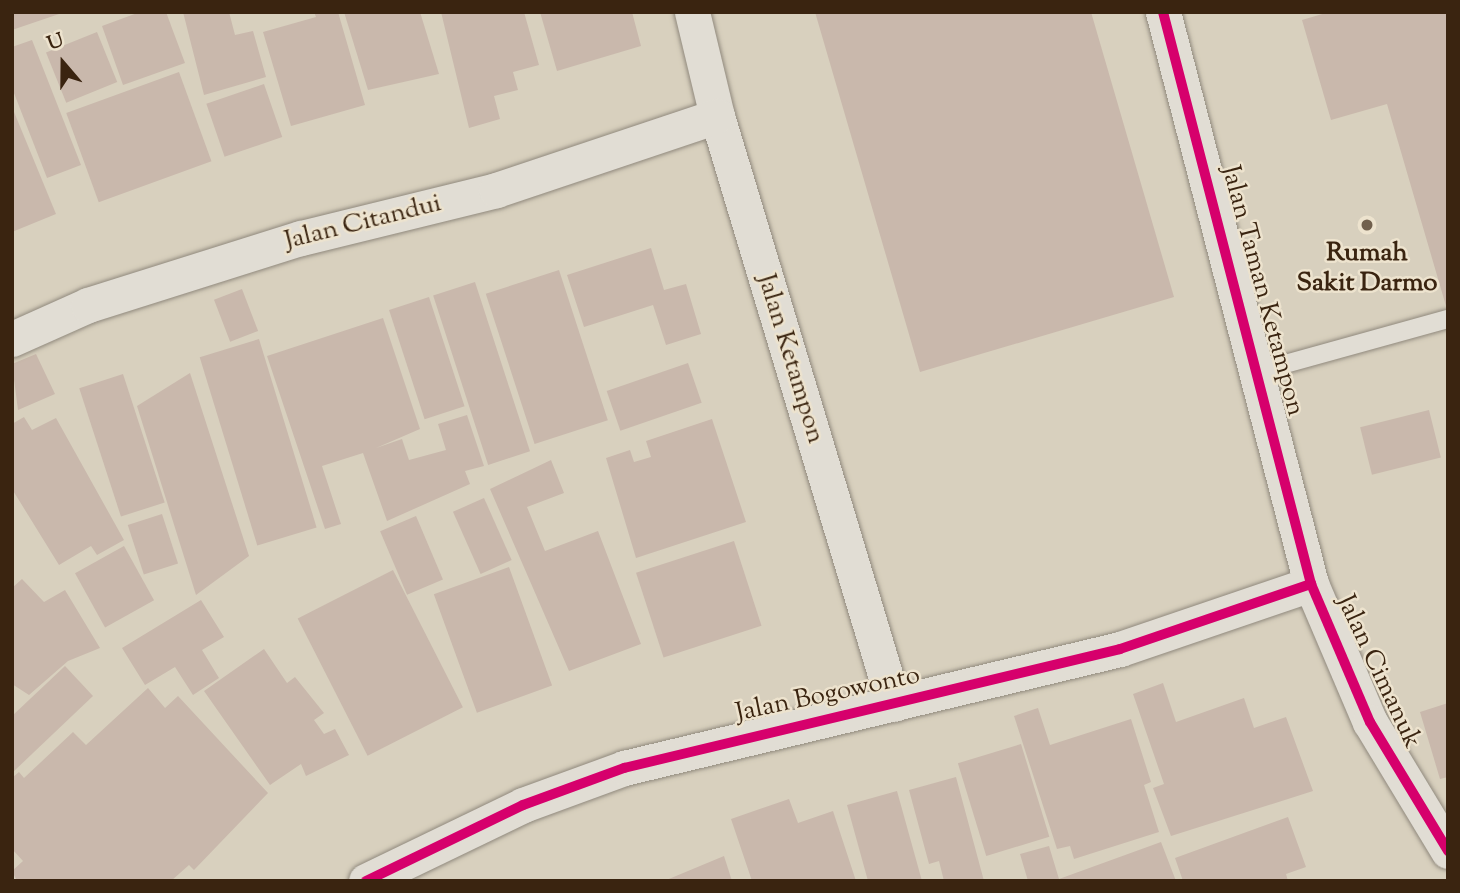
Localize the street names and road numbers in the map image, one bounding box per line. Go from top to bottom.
street label: Jalan Taman Ketampon [1214,162,1310,420]
street label: Jalan Citandui [281,188,445,258]
street label: Jalan Ketampon [749,271,831,447]
street label: Jalan Cimanuk [1329,590,1427,754]
street label: Jalan Bogowonto [733,660,923,730]

